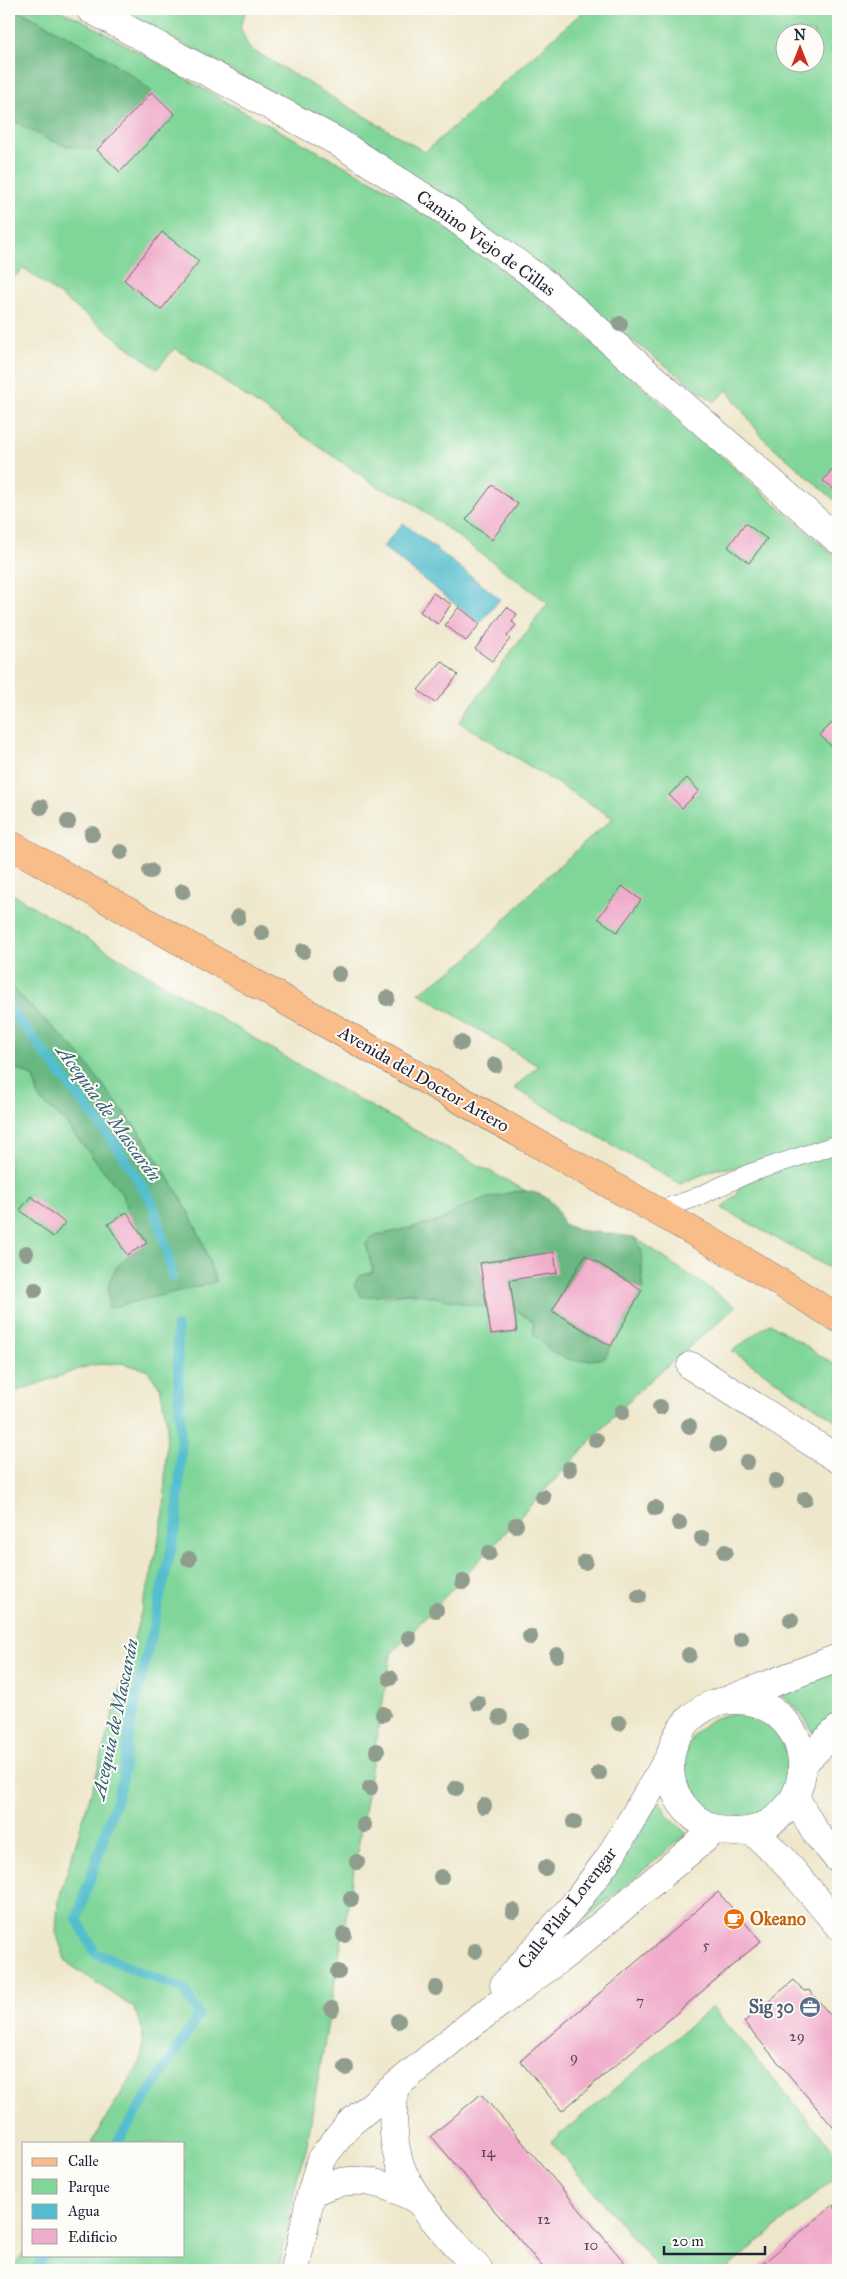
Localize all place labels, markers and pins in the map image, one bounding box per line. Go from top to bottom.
cafe icon: Okeano [722,1907,746,1931]
place label: Okeano [750,1908,806,1930]
office icon: Sig 30 [798,1995,822,2019]
place label: Sig 30 [749,1996,794,2019]

